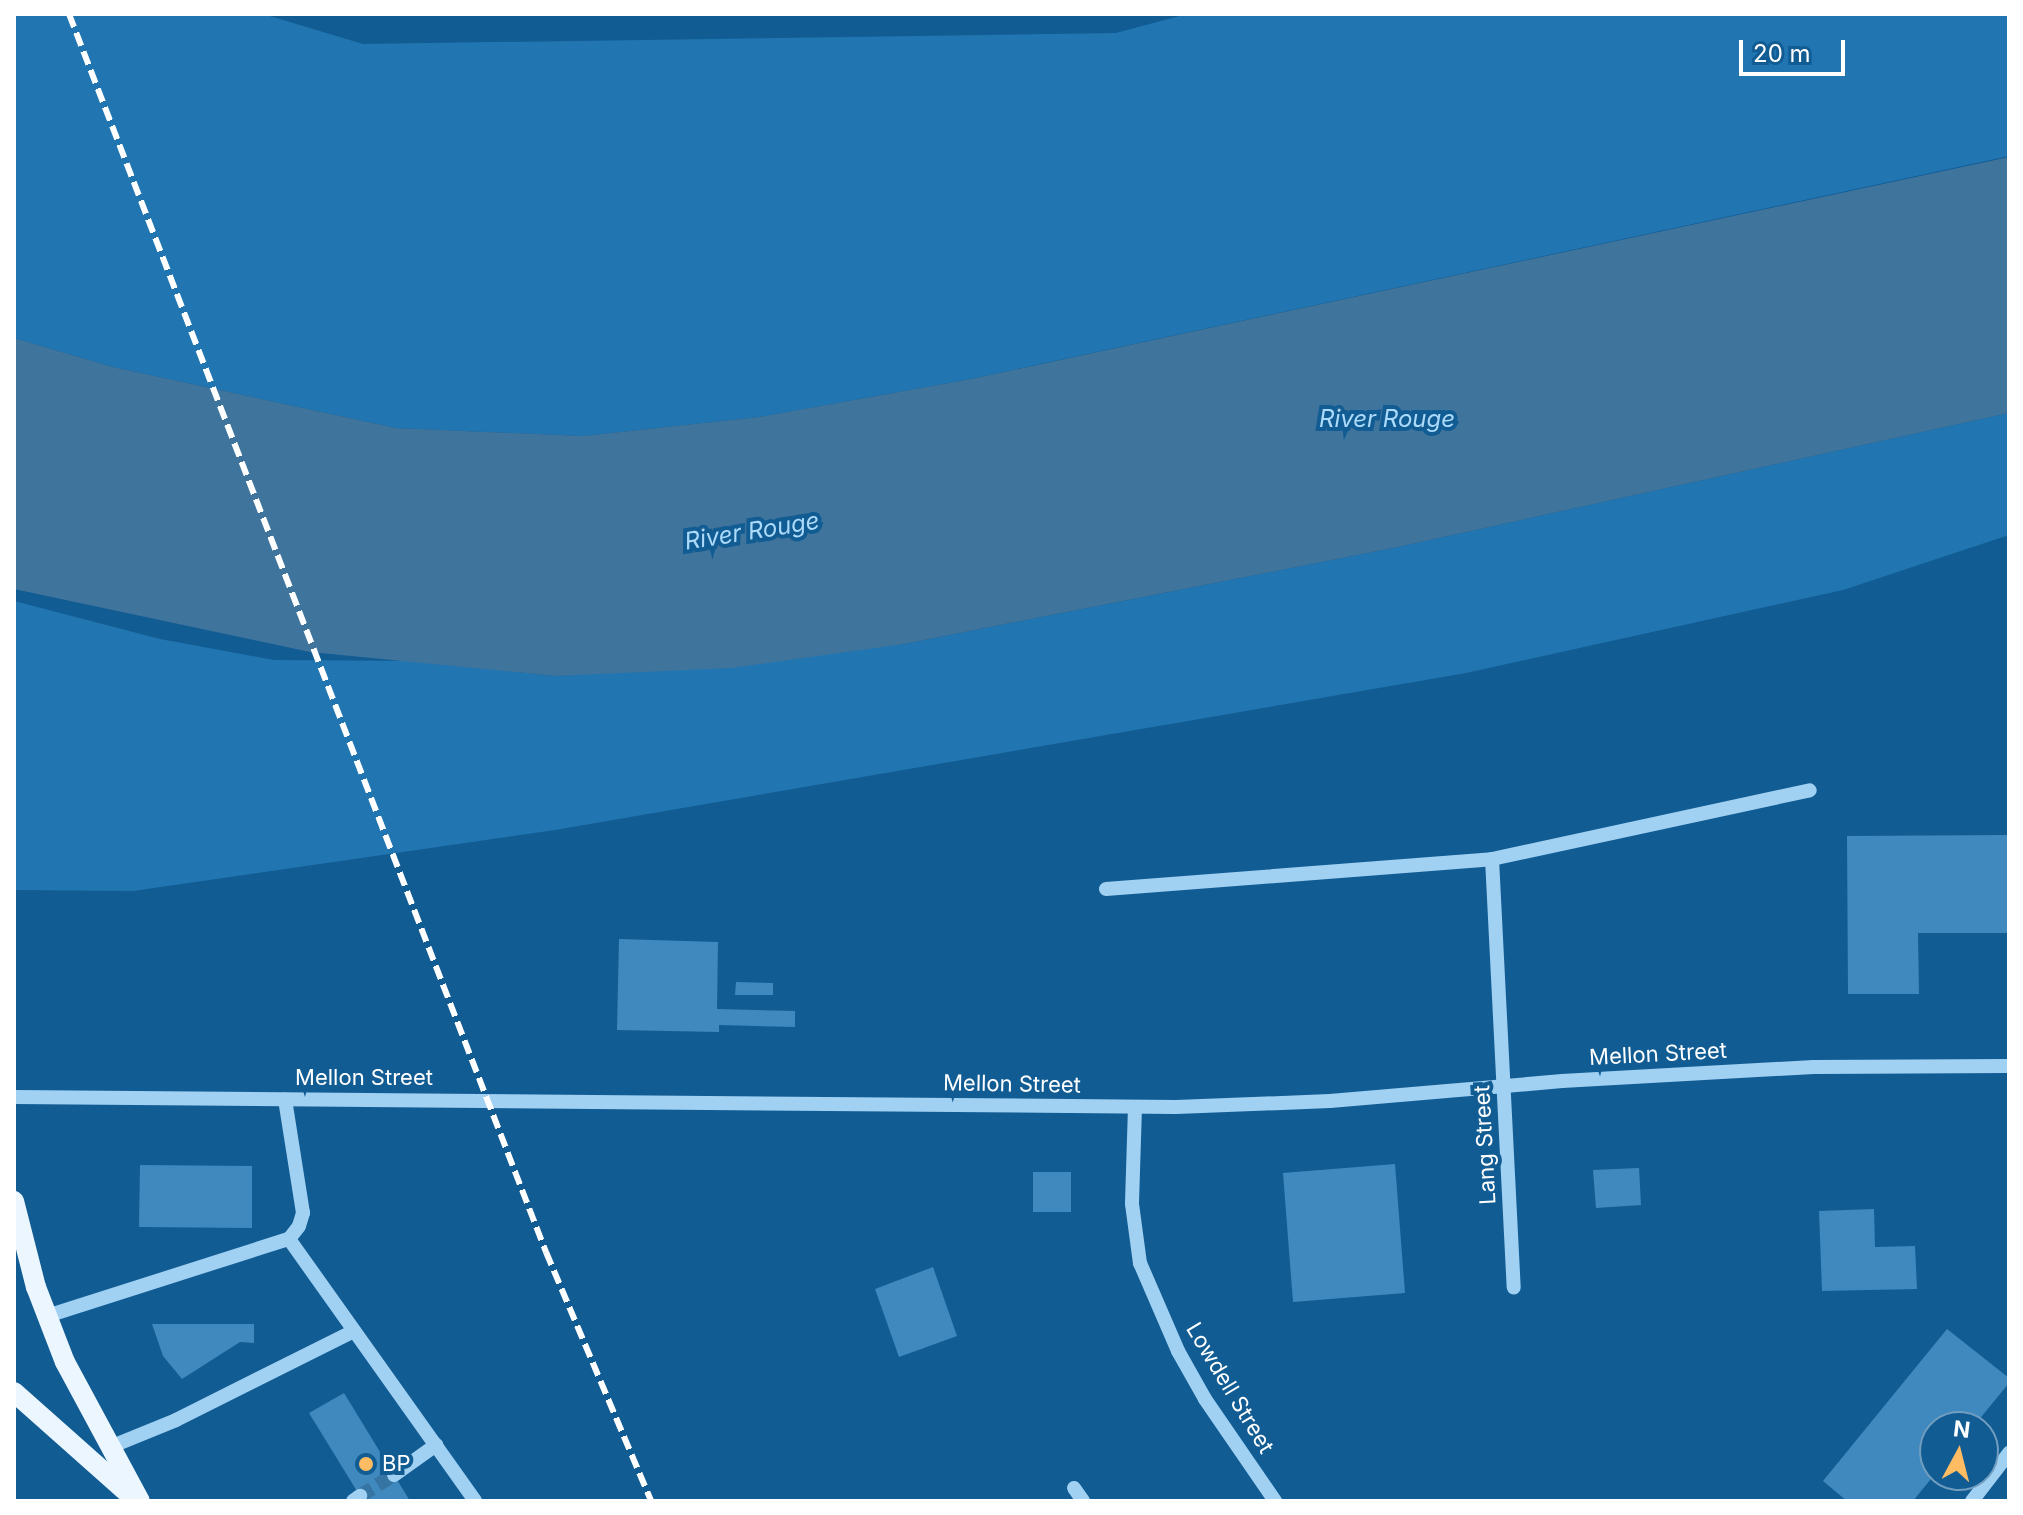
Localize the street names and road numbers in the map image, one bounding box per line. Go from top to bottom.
street label: Mellon Street [1588,1037,1728,1071]
street label: Mellon Street [295,1065,433,1091]
street label: Mellon Street [943,1070,1081,1098]
street label: Lang Street [1469,1085,1501,1205]
street label: Lowdell Street [1181,1318,1279,1458]

